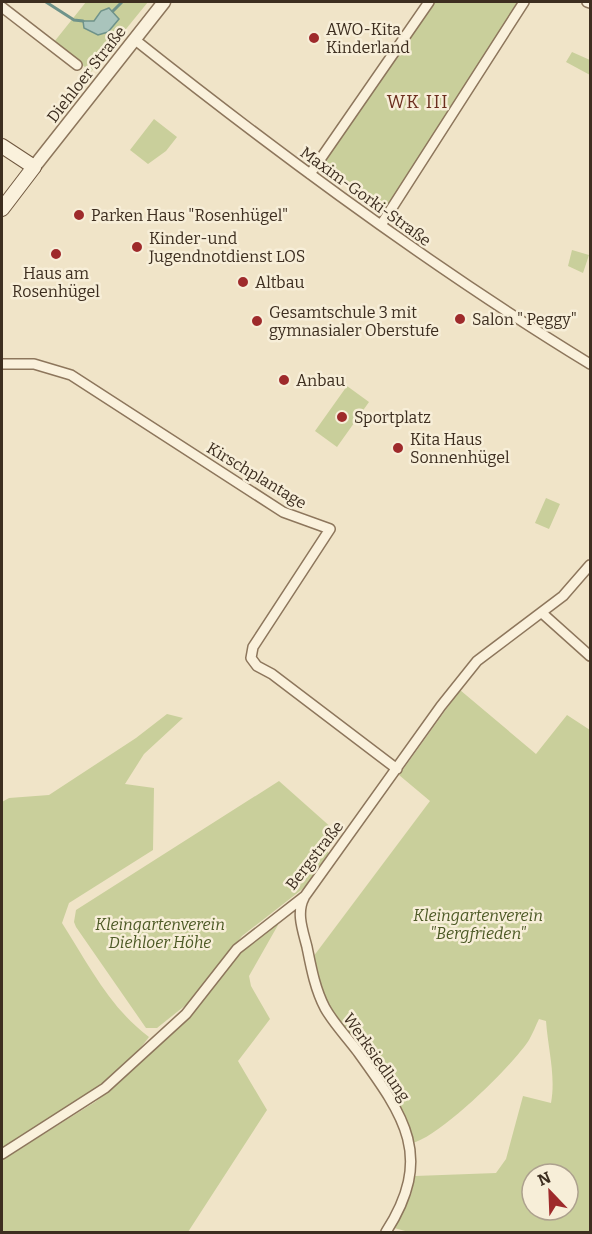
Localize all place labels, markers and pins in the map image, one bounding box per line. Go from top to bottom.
place label: AWO-Kita Kinderland [326,20,410,57]
marker: AWO-Kita Kinderland [307,31,321,45]
place label: Parken Haus "Rosenhügel" [91,206,288,225]
marker: Parken Haus "Rosenhügel" [72,208,86,222]
place label: Kinder-und Jugendnotdienst LOS [148,229,305,266]
marker: Kinder-und Jugendnotdienst LOS [130,240,144,254]
marker: Haus am Rosenhügel [49,247,63,261]
place label: Haus am Rosenhügel [12,264,100,301]
place label: Altbau [255,273,304,292]
marker: Altbau [236,275,250,289]
place label: Gesamtschule 3 mit gymnasialer Oberstufe [269,303,439,340]
place label: Salon " Peggy" [472,310,577,329]
marker: Salon " Peggy" [453,312,467,326]
marker: Gesamtschule 3 mit gymnasialer Oberstufe [250,314,264,328]
place label: Anbau [296,371,345,390]
marker: Anbau [277,373,291,387]
place label: Sportplatz [354,408,431,427]
marker: Sportplatz [335,410,349,424]
place label: Kita Haus Sonnenhügel [410,430,510,467]
marker: Kita Haus Sonnenhügel [391,441,405,455]

